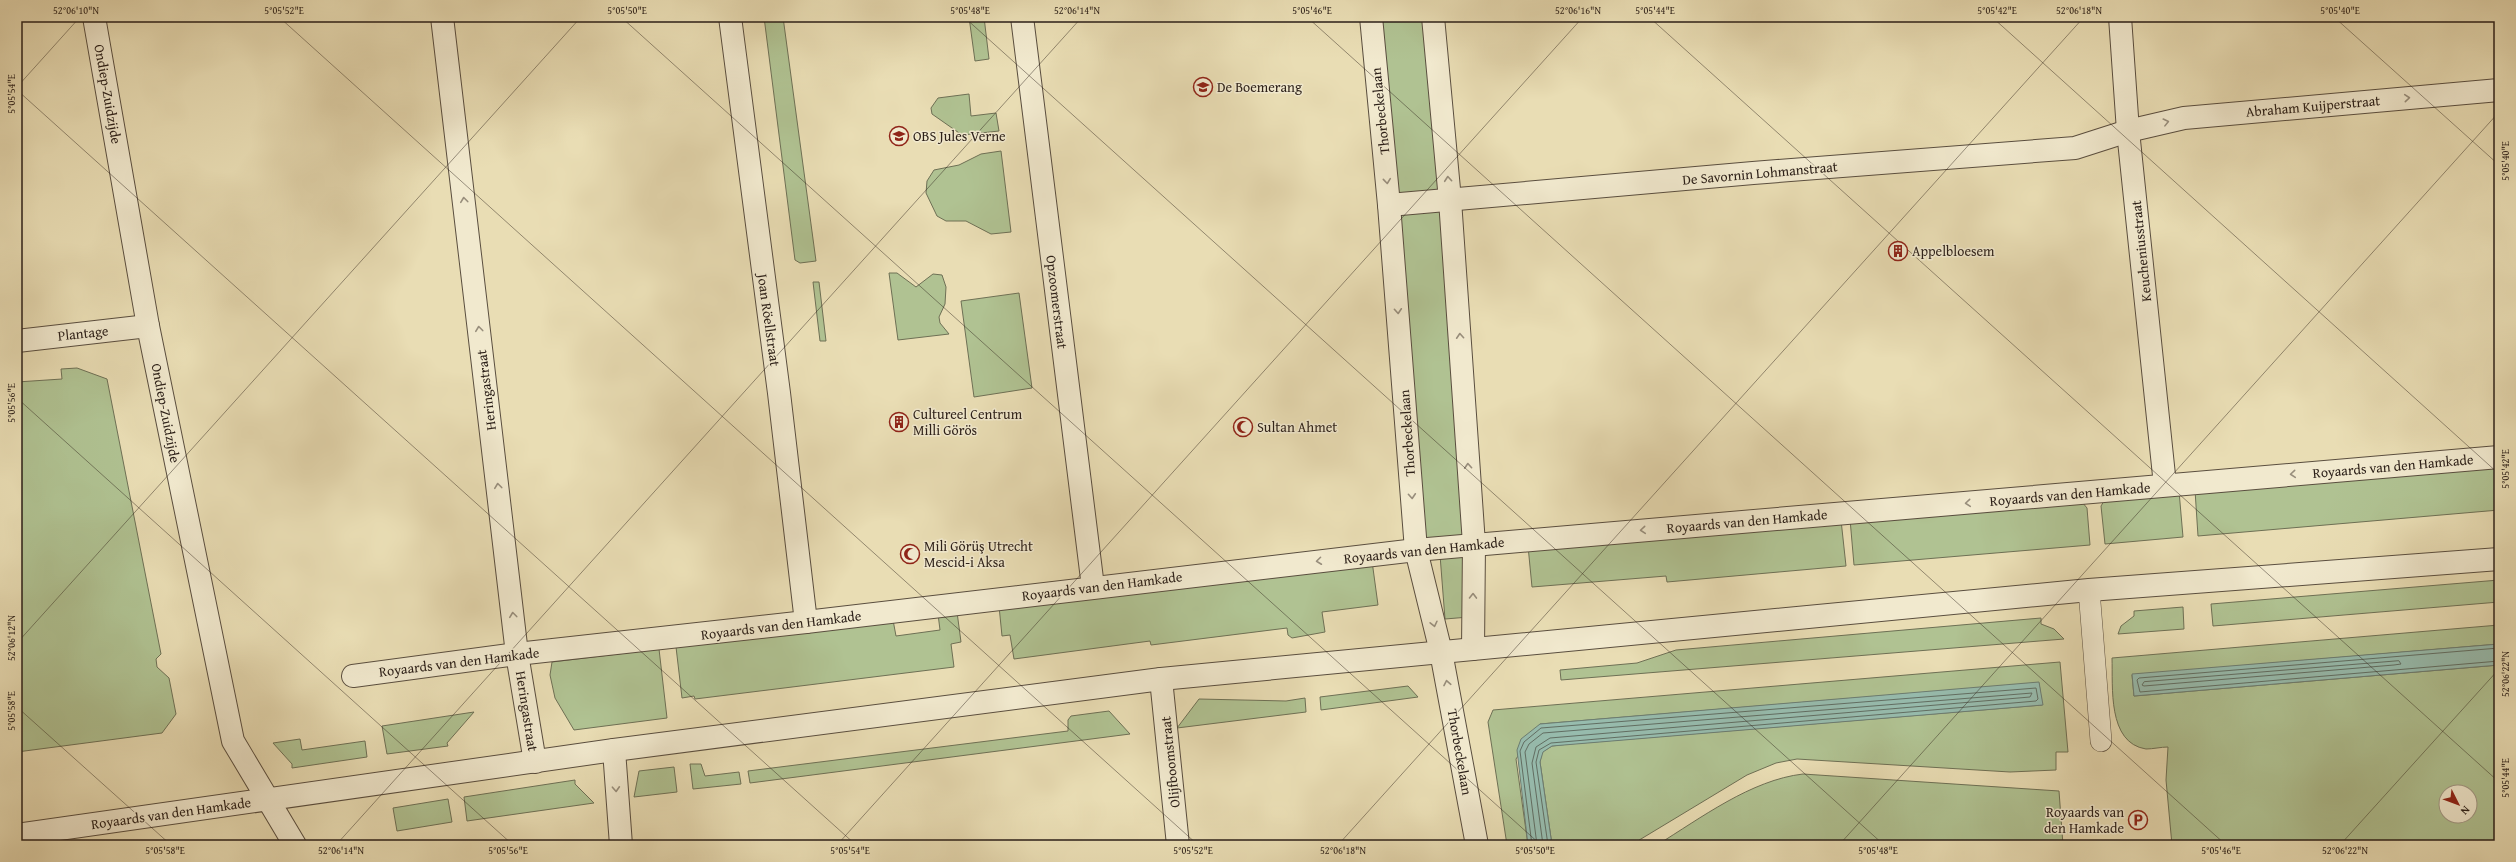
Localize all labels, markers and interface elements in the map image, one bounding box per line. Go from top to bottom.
text: 52°06'10"N [53,3,99,18]
text: 5°05'52"E [264,3,304,18]
text: 5°05'50"E [607,3,647,18]
text: 5°05'48"E [950,3,990,18]
text: 52°06'14"N [1054,3,1100,18]
text: 5°05'46"E [1292,3,1332,18]
text: 52°06'16"N [1555,3,1601,18]
text: 5°05'44"E [1635,3,1675,18]
text: 5°05'42"E [1977,3,2017,18]
text: 52°06'18"N [2056,3,2102,18]
text: 5°05'40"E [2320,3,2360,18]
street label: Ondiep-Zuidzijde [89,43,127,146]
street label: Thorbeckelaan [1366,67,1394,155]
text: 5°05'54"E [4,74,19,114]
school or university icon: De Boemerang [1192,76,1214,98]
place label: De Boemerang [1217,77,1302,97]
street label: Abraham Kuijperstraat [2245,90,2381,122]
one-way arrow [2404,94,2410,103]
one-way arrow [2163,118,2169,126]
school or university icon: OBS Jules Verne [888,125,910,147]
place label: OBS Jules Verne [913,126,1006,146]
text: 5°05'40"E [2498,141,2513,181]
street label: De Savornin Lohmanstraat [1682,156,1839,190]
one-way arrow [1444,176,1453,182]
one-way arrow [1382,178,1391,184]
one-way arrow [460,197,469,203]
street label: Keucheniusstraat [2126,199,2156,303]
building icon: Appelbloesem [1887,240,1909,262]
place label: Appelbloesem [1912,241,1995,261]
street label: Opzoomerstraat [1041,254,1073,350]
street label: Joan Röellstraat [752,271,785,368]
one-way arrow [1393,308,1402,314]
street label: Plantage [57,320,110,346]
one-way arrow [475,326,484,332]
one-way arrow [1455,333,1464,339]
street label: Heringastraat [471,348,501,432]
street label: Ondiep-Zuidzijde [147,362,186,465]
text: 5°05'56"E [4,383,19,423]
street label: Thorbeckelaan [1394,389,1420,477]
place label: Cultureel Centrum Milli Görös [913,404,1023,440]
building icon: Cultureel Centrum Milli Görös [888,411,910,433]
mosque icon: Sultan Ahmet [1232,416,1254,438]
place label: Sultan Ahmet [1257,417,1337,437]
street label: Royaards van den Hamkade [2312,449,2475,483]
text: 5°05'42"E [2498,449,2513,489]
one-way arrow [1464,463,1473,469]
one-way arrow [2290,470,2296,479]
street label: Royaards van den Hamkade [1989,477,2152,511]
one-way arrow [493,483,502,489]
one-way arrow [1408,493,1417,499]
one-way arrow [1965,498,1971,507]
street label: Royaards van den Hamkade [1666,504,1829,538]
one-way arrow [1640,526,1646,535]
street label: Royaards van den Hamkade [1343,532,1506,568]
place label: Mili Görüş Utrecht Mescid-i Aksa [924,536,1033,572]
mosque icon: Mili Görüş Utrecht Mescid-i Aksa [899,543,921,565]
one-way arrow [1316,556,1322,565]
street label: Royaards van den Hamkade [1021,566,1184,606]
one-way arrow [1469,593,1477,599]
street label: Royaards van den Hamkade [700,605,863,645]
one-way arrow [509,612,518,618]
text: 52°06'12"N [4,615,19,661]
one-way arrow [1429,620,1438,627]
street label: Royaards van den Hamkade [378,642,541,682]
text: 52°06'22"N [2498,651,2513,697]
street label: Heringastraat [511,669,543,753]
one-way arrow [1443,680,1451,686]
text: 5°05'58"E [4,691,19,731]
street label: Thorbeckelaan [1443,707,1477,797]
street label: Olijfboomstraat [1155,715,1185,809]
text: 5°05'44"E [2498,758,2513,798]
north arrow [2438,784,2478,824]
one-way arrow [612,786,620,792]
street label: Royaards van den Hamkade [90,792,253,834]
place label: Royaards van den Hamkade [2044,802,2124,838]
text: N [2457,803,2474,819]
parking icon: Royaards van den Hamkade [2127,809,2149,831]
text: 5°05'58"E [145,843,185,858]
text: 52°06'14"N [318,843,364,858]
text: 5°05'56"E [488,843,528,858]
text: 5°05'54"E [830,843,870,858]
text: 5°05'52"E [1173,843,1213,858]
text: 52°06'18"N [1320,843,1366,858]
text: 5°05'50"E [1515,843,1555,858]
text: 5°05'48"E [1858,843,1898,858]
text: 5°05'46"E [2201,843,2241,858]
text: 52°06'22"N [2322,843,2368,858]

